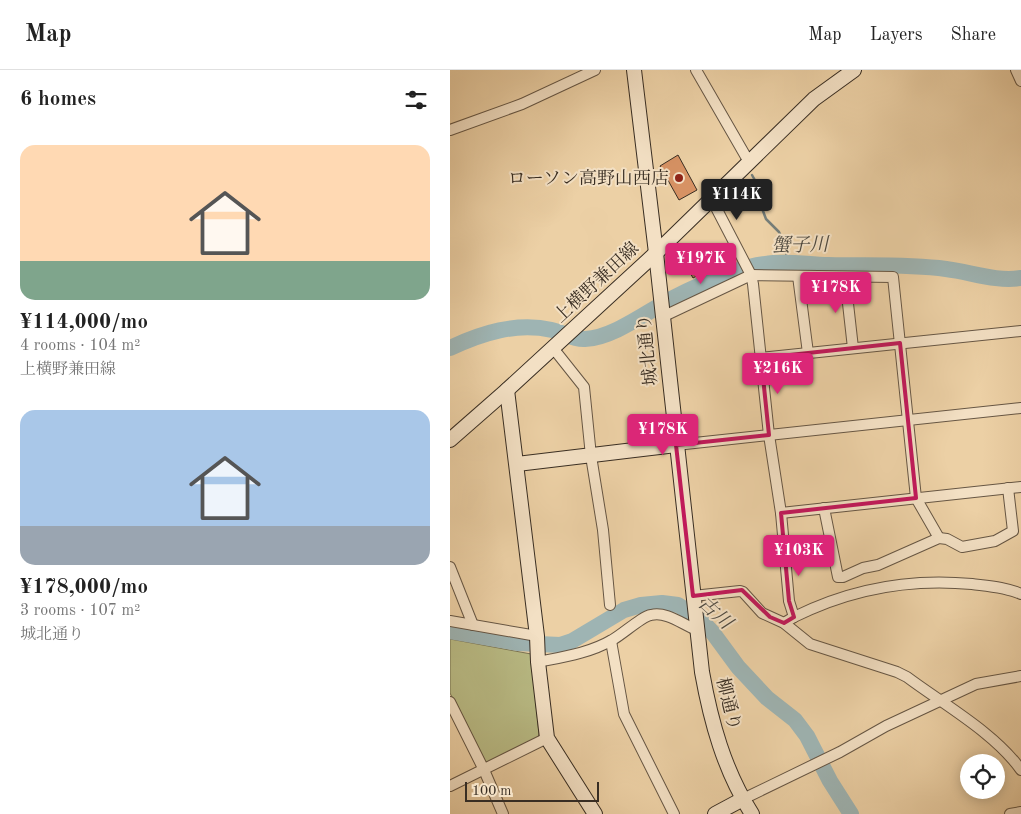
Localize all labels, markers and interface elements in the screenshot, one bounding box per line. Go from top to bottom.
text: Map [25,23,72,47]
text: Map [808,26,842,44]
text: Layers [870,26,922,44]
text: Share [950,26,996,44]
icon: filters [402,86,430,114]
text: 6 homes [20,89,96,110]
place label: ローソン高野山西店 [508,168,669,188]
marker: ローソン高野山西店 [673,172,685,184]
icon: home [180,178,270,268]
pin: ¥114K [702,178,772,221]
text: ¥114K [712,187,762,203]
water label: 蟹子川 [771,234,831,256]
street label: 上横野兼田線 [550,238,642,326]
pin: ¥197K [666,242,736,285]
text: ¥197K [676,251,726,267]
pin: ¥178K [801,272,871,314]
text: ¥178K [811,280,861,296]
text: ¥114,000/mo [20,312,148,333]
street label: 城北通り [634,313,661,387]
text: 4 rooms · 104 m² [20,338,140,354]
pin: ¥216K [743,352,813,395]
text: ¥216K [753,361,803,377]
text: 上横野兼田線 [20,362,116,378]
pin: ¥178K [628,414,698,456]
text: ¥178K [638,422,688,438]
icon: home [180,443,270,533]
pin: ¥103K [764,534,834,577]
text: ¥103K [774,543,824,559]
text: ¥178,000/mo [20,577,148,598]
water label: 古川 [694,592,737,635]
text: 3 rooms · 107 m² [20,603,140,619]
text: 城北通り [20,627,84,643]
street label: 柳通り [713,675,745,733]
map controls [960,754,1005,799]
button: locate [960,754,1005,799]
scale bar [465,779,599,802]
text: 100 m [472,784,511,798]

